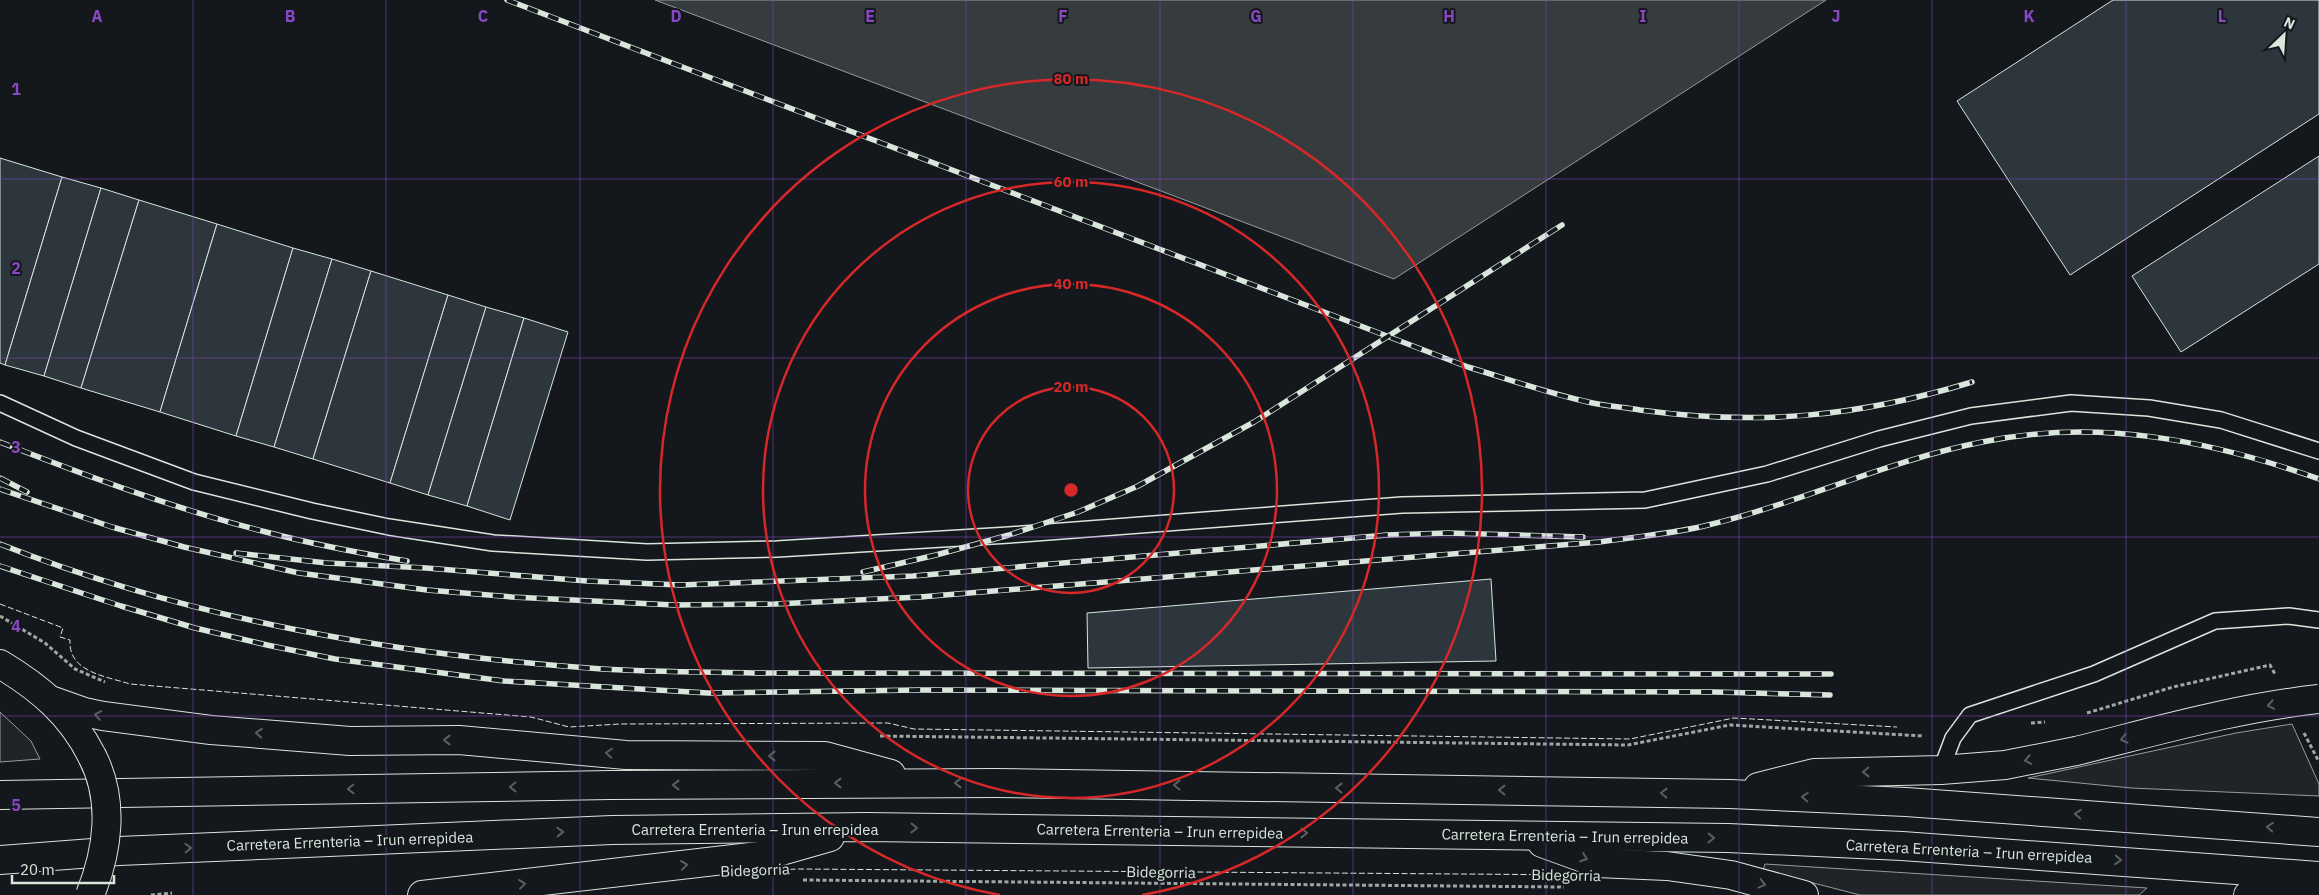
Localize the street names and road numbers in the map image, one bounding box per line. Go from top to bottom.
street label: Carretera Errenteria – Irun errepidea [1036,819,1284,843]
street label: Carretera Errenteria – Irun errepidea [632,820,878,839]
street label: Carretera Errenteria – Irun errepidea [1441,824,1689,848]
street label: Carretera Errenteria – Irun errepidea [226,827,474,855]
street label: Carretera Errenteria – Irun errepidea [1845,835,2093,867]
street label: Bidegorria [720,859,790,881]
street label: Bidegorria [1126,862,1196,882]
street label: Bidegorria [1531,865,1601,885]

